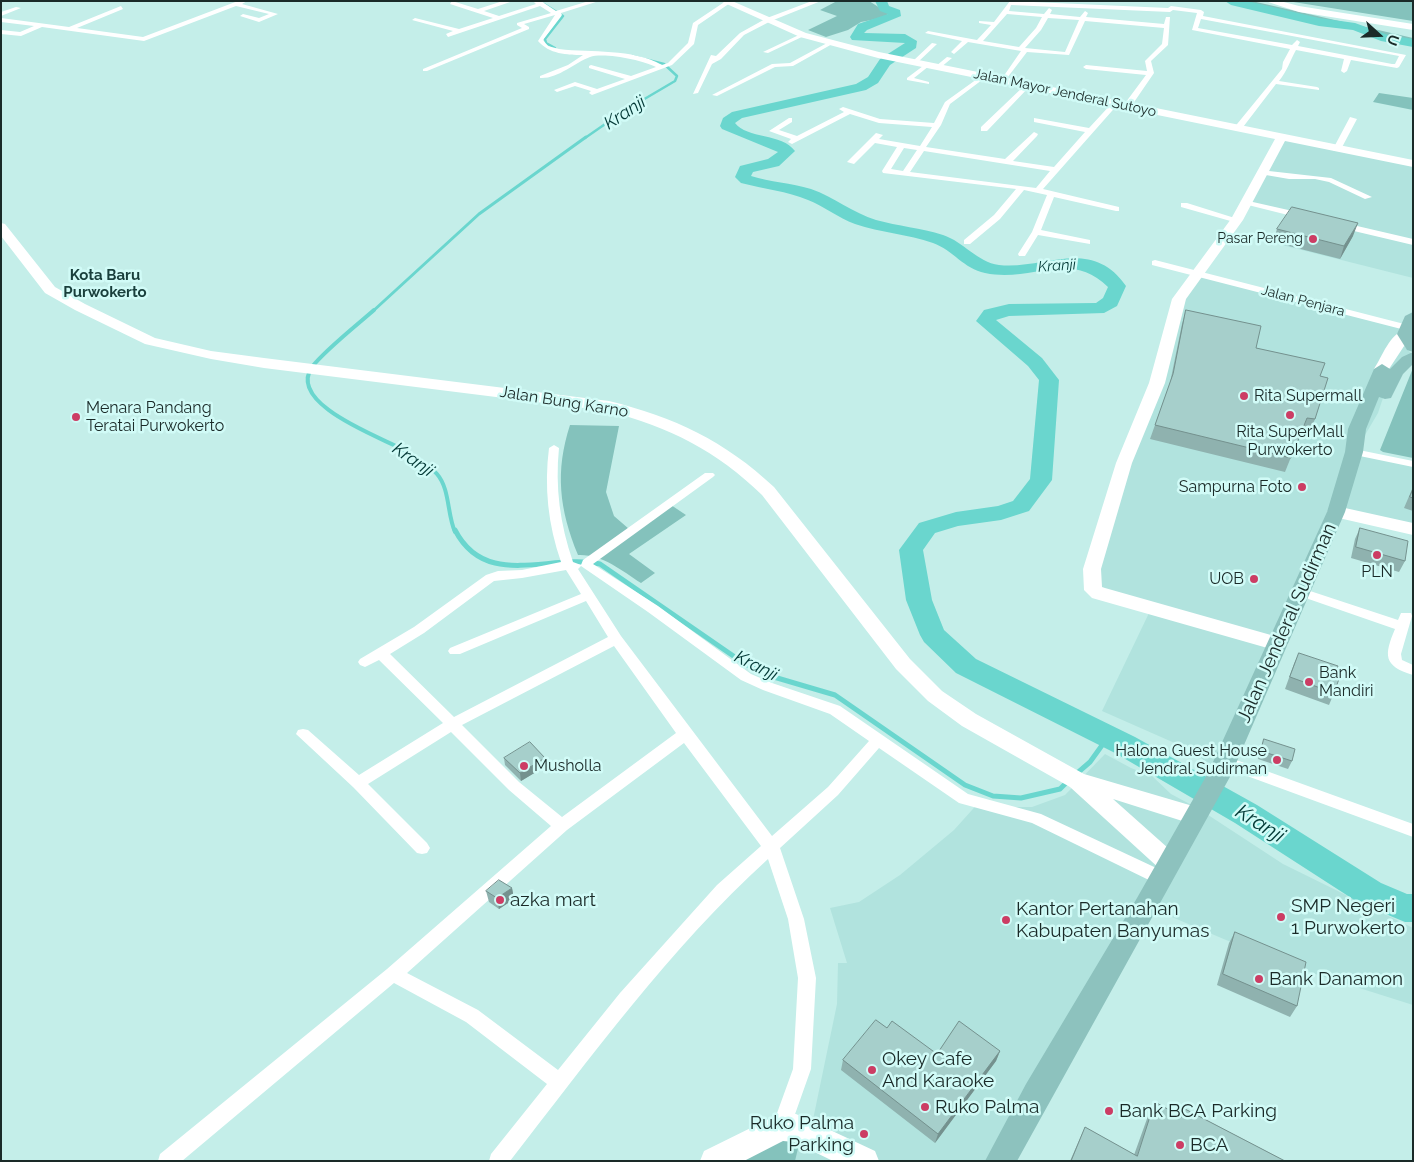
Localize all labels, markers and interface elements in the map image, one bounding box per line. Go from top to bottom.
north arrow [1354,10,1404,60]
text: U [1384,32,1402,48]
street label: Jalan Mayor Jenderal Sutoyo [972,65,1158,121]
water label: Kranji [600,92,650,134]
place label: Pasar Pereng [1217,231,1303,247]
marker: Pasar Pereng [1307,233,1319,245]
water label: Kranji [1037,256,1077,276]
district label: Kota Baru Purwokerto [63,266,147,301]
street label: Jalan Penjara [1259,282,1347,320]
street label: Jalan Bung Karno [498,382,630,422]
place label: Rita Supermall [1254,386,1362,406]
marker: Rita Supermall [1238,390,1250,402]
place label: Menara Pandang Teratai Purwokerto [86,398,224,436]
marker: Rita SuperMall Purwokerto [1284,409,1296,421]
marker: Menara Pandang Teratai Purwokerto [70,411,82,423]
place label: Rita SuperMall Purwokerto [1236,422,1344,460]
water label: Kranji [388,438,438,482]
place label: Sampurna Foto [1179,477,1292,497]
marker: Sampurna Foto [1296,481,1308,493]
street label: Jalan Jenderal Sudirman [1233,520,1341,726]
marker: PLN [1371,549,1383,561]
place label: PLN [1361,562,1393,582]
place label: UOB [1209,569,1244,589]
marker: UOB [1248,573,1260,585]
water label: Kranji [731,646,781,686]
place label: Bank Mandiri [1319,663,1374,701]
marker: Bank Mandiri [1303,676,1315,688]
place label: Halona Guest House Jendral Sudirman [1115,741,1267,779]
marker: Halona Guest House Jendral Sudirman [1271,754,1283,766]
place label: Musholla [534,756,602,776]
marker: Musholla [518,760,530,772]
water label: Kranji [1231,799,1289,849]
place label: azka mart [510,889,596,911]
marker: azka mart [494,894,506,906]
place label: SMP Negeri 1 Purwokerto [1291,895,1405,939]
place label: Kantor Pertanahan Kabupaten Banyumas [1016,898,1209,942]
marker: SMP Negeri 1 Purwokerto [1275,911,1287,923]
marker: Kantor Pertanahan Kabupaten Banyumas [1000,914,1012,926]
place label: Bank Danamon [1269,968,1403,990]
marker: Bank Danamon [1253,973,1265,985]
place label: Okey Cafe And Karaoke [882,1048,994,1092]
marker: Okey Cafe And Karaoke [866,1064,878,1076]
place label: Ruko Palma [935,1096,1039,1118]
place label: Bank BCA Parking [1119,1100,1277,1122]
marker: Ruko Palma [919,1101,931,1113]
marker: Bank BCA Parking [1103,1105,1115,1117]
place label: Ruko Palma Parking [750,1112,854,1156]
marker: Ruko Palma Parking [858,1128,870,1140]
place label: BCA [1190,1134,1228,1156]
marker: BCA [1174,1139,1186,1151]

